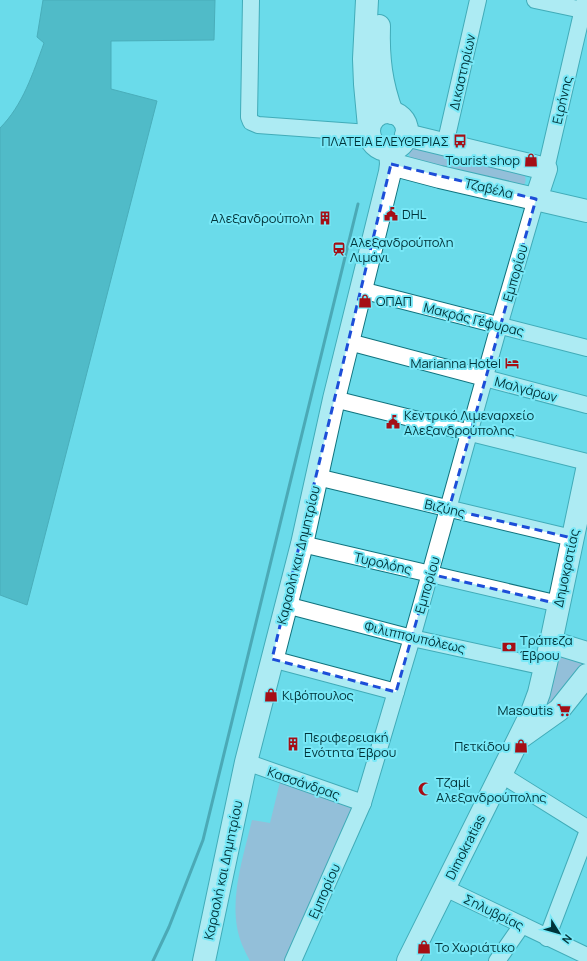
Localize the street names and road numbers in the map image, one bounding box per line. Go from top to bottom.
street label: Δικαστηρίων [445,32,480,112]
street label: Ειρήνης [548,74,576,126]
street label: Τζαβέλα [463,174,515,202]
street label: Εμπορίου [498,242,532,304]
street label: Μακράς Γέφυρας [422,298,526,340]
street label: Μαλγάρων [493,372,560,406]
street label: Καραολή και Δημητρίου [272,484,324,626]
street label: Βιζύης [423,495,467,521]
street label: Δημοκρατίας [549,527,583,609]
street label: Τυρολόης [352,548,414,578]
street label: Εμπορίου [410,554,444,616]
street label: Φιλιππουπόλεως [363,617,467,657]
street label: Κασσάνδρας [265,762,343,804]
street label: Καραολή και Δημητρίου [199,799,247,941]
street label: Dimokratias [441,811,489,883]
street label: Εμπορίου [304,861,344,921]
street label: Σηλυβρίας [461,890,527,934]

